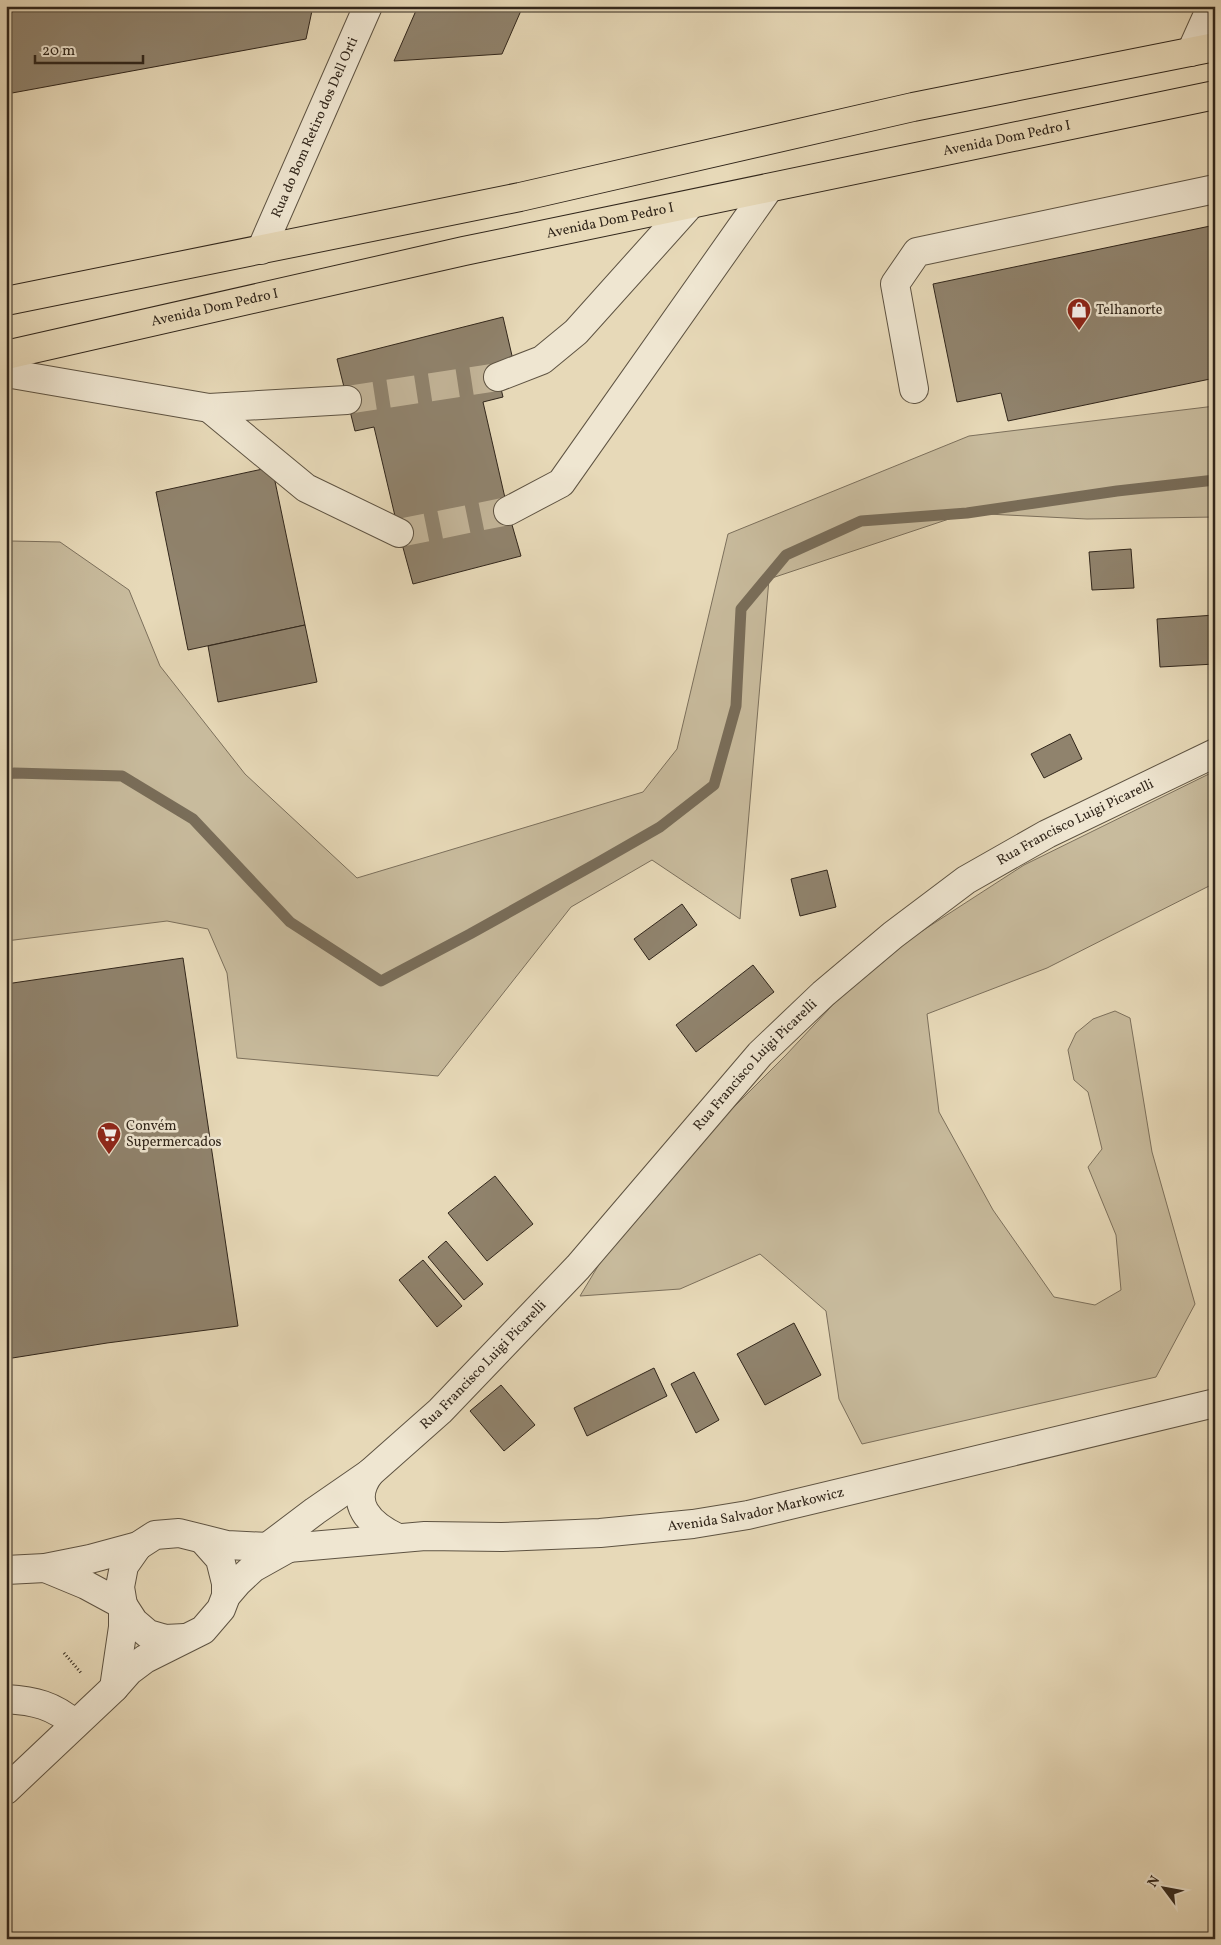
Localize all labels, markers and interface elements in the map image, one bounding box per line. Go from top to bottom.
scale bar [35,32,142,64]
street label: Rua do Bom Retiro dos Dell Orti [267,34,363,221]
text: 20 m [42,41,75,62]
street label: Avenida Dom Pedro I [941,116,1072,161]
street label: Avenida Dom Pedro I [545,198,676,243]
street label: Avenida Dom Pedro I [149,284,280,331]
shop icon: Telhanorte [1066,297,1092,331]
place label: Telhanorte [1096,301,1163,320]
street label: Rua Francisco Luigi Picarelli [993,774,1157,870]
street label: Rua Francisco Luigi Picarelli [689,995,821,1135]
place label: Convém Supermercados [126,1117,222,1152]
supermarket icon: Convém Supermercados [96,1121,122,1155]
street label: Rua Francisco Luigi Picarelli [416,1296,551,1434]
street label: Avenida Salvador Markowicz [667,1483,846,1536]
north arrow [1138,1862,1188,1912]
text: N [1143,1873,1165,1891]

